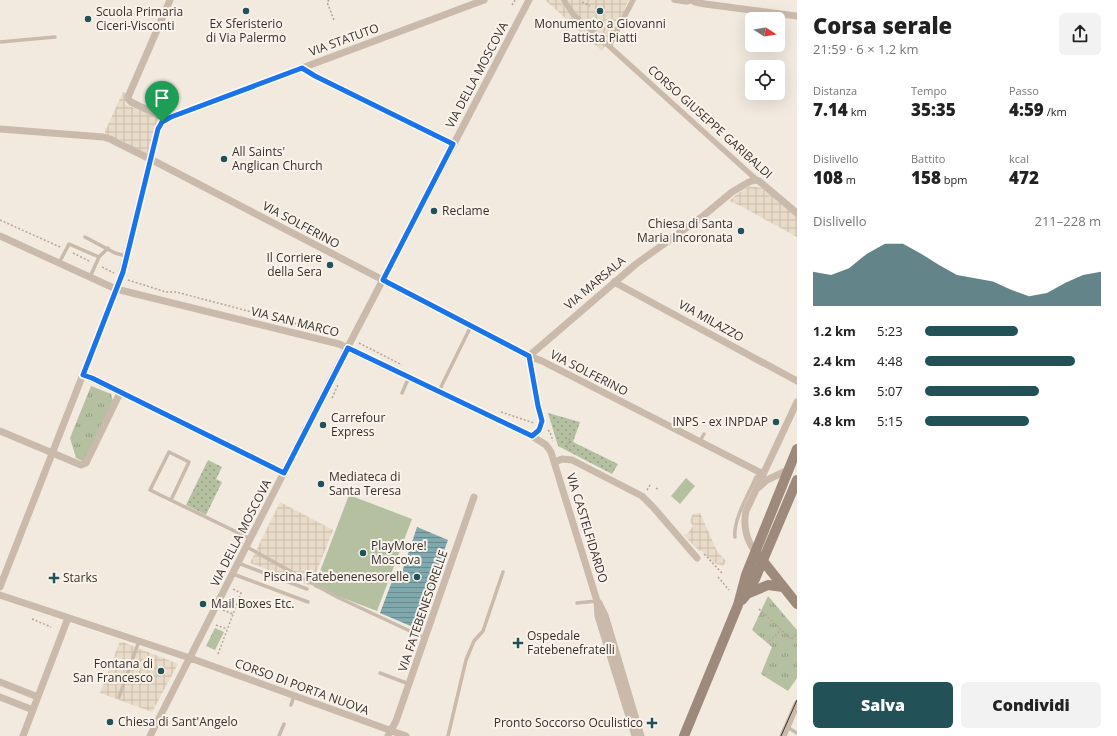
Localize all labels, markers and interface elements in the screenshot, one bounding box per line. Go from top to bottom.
place label: Scuola Primaria Ciceri-Visconti [96,3,183,34]
marker: Ex Sferisterio di Via Palermo [241,6,251,16]
marker: Monumento a Giovanni Battista Piatti [595,6,605,16]
text: Corsa serale [813,10,952,40]
north arrow [745,12,785,52]
map controls [745,12,785,100]
button: share [1059,13,1101,55]
marker: Scuola Primaria Ciceri-Visconti [83,14,93,24]
place label: Ex Sferisterio di Via Palermo [206,15,286,46]
place label: Monumento a Giovanni Battista Piatti [534,15,666,46]
street label: VIA DELLA MOSCOVA [441,18,512,131]
street label: VIA STATUTO [306,19,381,60]
text: 21:59 · 6 × 1.2 km [813,40,918,58]
button: locate [745,60,785,100]
street label: CORSO GIUSEPPE GARIBALDI [644,61,776,182]
pin [145,81,179,122]
text: Distanza [813,83,857,98]
text: Tempo [911,83,947,98]
text: Passo [1009,83,1039,98]
icon: arrive [151,87,173,109]
text: 7.14 [813,98,848,121]
text: 35:35 [911,98,956,121]
text: 4:59 [1009,98,1044,121]
text: km [848,104,867,119]
text: /km [1044,104,1067,119]
place label: All Saints' Anglican Church [232,143,323,174]
text: Dislivello [813,151,858,166]
text: Battito [911,151,945,166]
text: kcal [1009,151,1029,166]
marker: All Saints' Anglican Church [219,154,229,164]
text: 108 [813,166,843,189]
text: 158 [911,166,941,189]
text: 472 [1009,166,1039,189]
text: m [843,172,856,187]
text: bpm [941,172,967,187]
street label: VIA SOLFERINO [260,197,343,252]
place label: Reclame [442,202,490,219]
marker: Reclame [429,206,439,216]
text: Dislivello [813,212,867,230]
text: 211–228 m [1034,212,1101,230]
place label: Chiesa di Santa Maria Incoronata [637,215,733,246]
marker: Chiesa di Santa Maria Incoronata [736,226,746,236]
place label: Il Corriere della Sera [267,249,322,280]
street label: VIA MARSALA [560,252,629,313]
marker: Il Corriere della Sera [325,260,335,270]
street label: VIA MILAZZO [676,296,747,346]
street label: VIA SAN MARCO [249,302,341,341]
text: 1.2 km [813,322,856,340]
text: 5:23 [877,322,903,340]
street label: VIA SOLFERINO [547,346,631,400]
text: 2.4 km [813,352,856,370]
text: 4:48 [877,352,903,370]
text: 3.6 km [813,382,856,400]
text: 5:07 [877,382,903,400]
place label: Carrefour Express [331,409,385,440]
text: 4.8 km [813,412,856,430]
text: 5:15 [877,412,903,430]
place label: INPS - ex INPDAP [672,413,768,430]
marker: INPS - ex INPDAP [771,417,781,427]
marker: Carrefour Express [318,420,328,430]
place label: Mediateca di Santa Teresa [329,468,401,499]
street label: VIA CASTELFIDARDO [563,471,612,585]
street label: VIA DELLA MOSCOVA [206,476,275,589]
marker: Mediateca di Santa Teresa [316,479,326,489]
place label: PlayMore! Moscova [371,537,427,568]
marker: PlayMore! Moscova [358,548,368,558]
street label: VIA FATEBENESORELLE [394,548,451,674]
place label: Piscina Fatebenenesorelle [264,568,409,585]
place label: Starks [63,569,98,586]
marker: Starks [48,572,60,584]
marker: Piscina Fatebenenesorelle [412,572,422,582]
place label: Mail Boxes Etc. [211,595,294,612]
marker: Mail Boxes Etc. [198,599,208,609]
place label: Ospedale Fatebenefratelli [527,627,615,658]
marker: Ospedale Fatebenefratelli [512,637,524,649]
street label: CORSO DI PORTA NUOVA [233,654,372,719]
place label: Fontana di San Francesco [73,655,153,686]
marker: Fontana di San Francesco [156,666,166,676]
button: Salva [813,682,953,728]
button: Condividi [961,682,1101,728]
place label: Chiesa di Sant'Angelo [118,713,238,730]
place label: Pronto Soccorso Oculistico [494,714,643,731]
marker: Chiesa di Sant'Angelo [105,717,115,727]
marker: Pronto Soccorso Oculistico [646,717,658,729]

